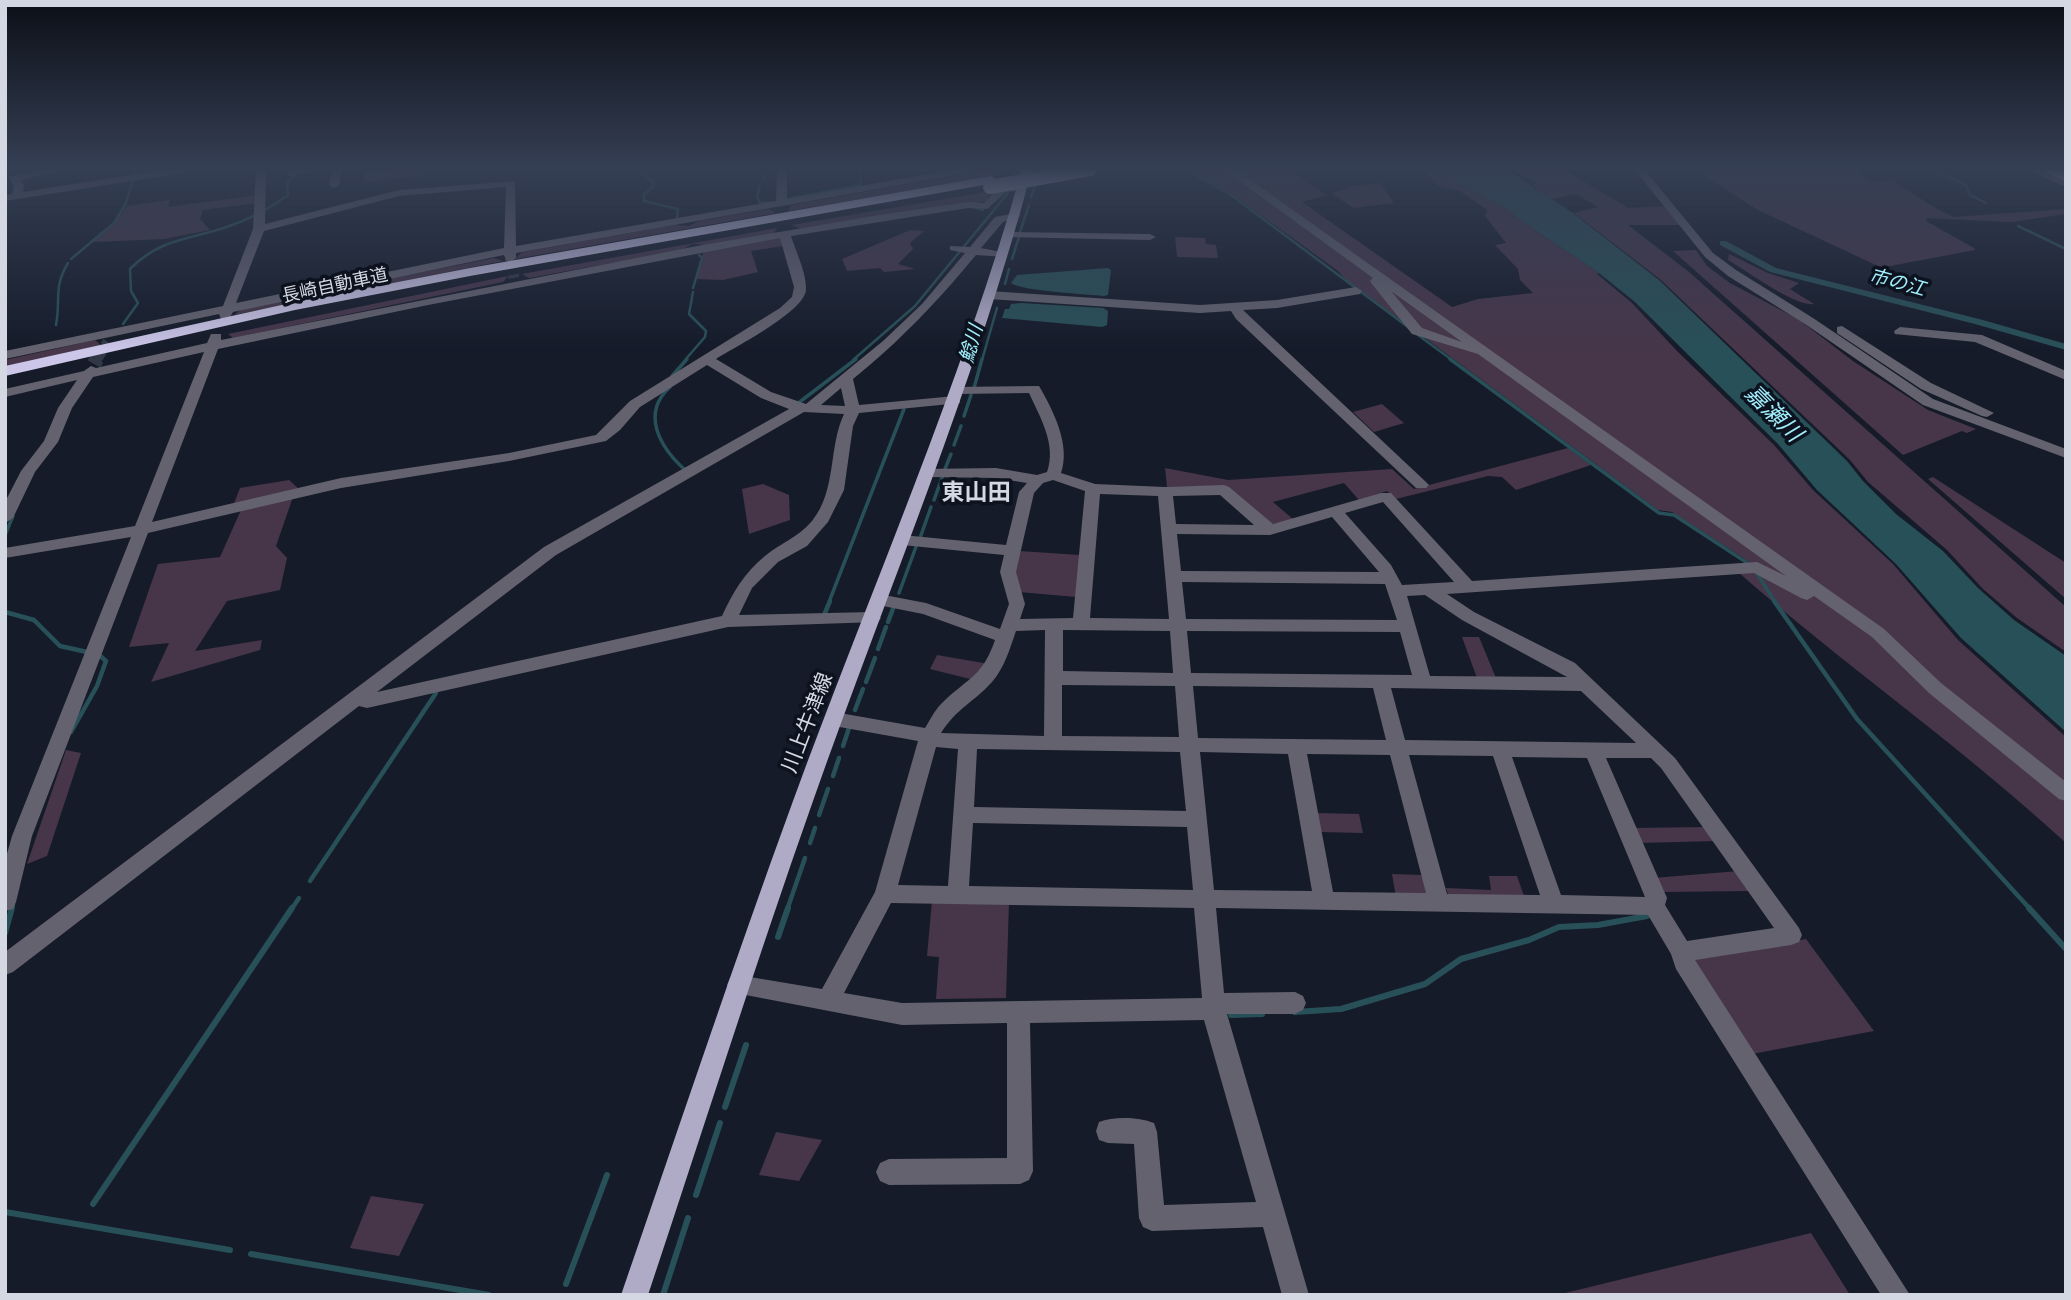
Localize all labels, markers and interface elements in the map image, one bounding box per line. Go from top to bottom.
street label: 長崎自動車道 [280,264,390,308]
water label: 市の江 [1867,265,1927,301]
water label: 鯰川 [956,323,988,365]
water label: 嘉瀬川 [1739,380,1807,448]
district label: 東山田 [942,479,1010,507]
street label: 川上牛津線 [777,669,839,777]

